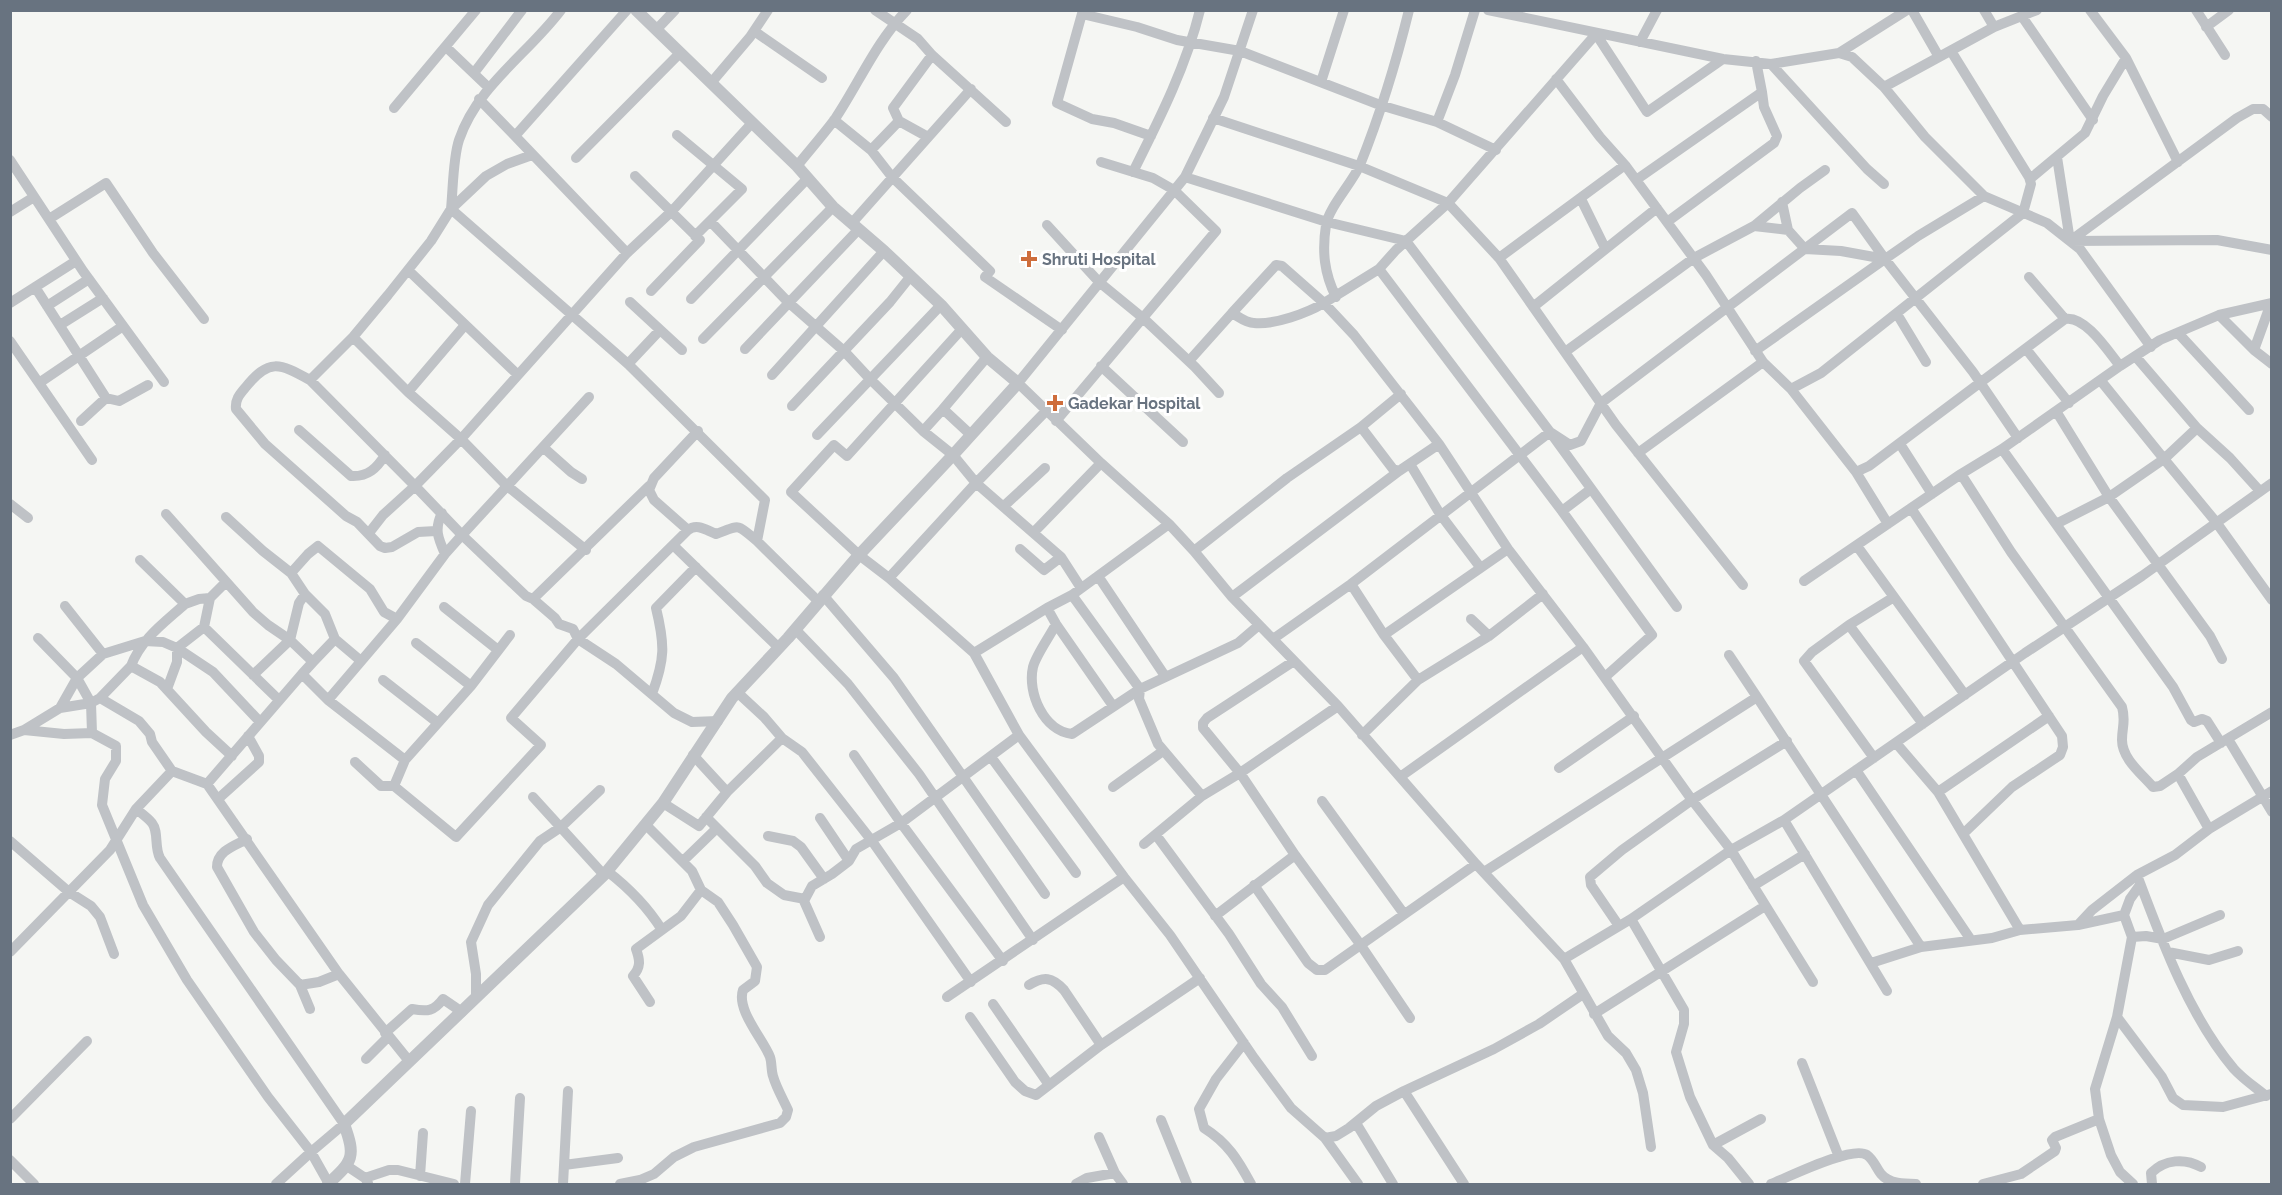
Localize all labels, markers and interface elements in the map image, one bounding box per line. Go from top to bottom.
marker: Shruti Hospital [1020,250,1038,268]
place label: Shruti Hospital [1042,250,1156,269]
marker: Gadekar Hospital [1046,394,1064,412]
place label: Gadekar Hospital [1068,394,1201,413]

